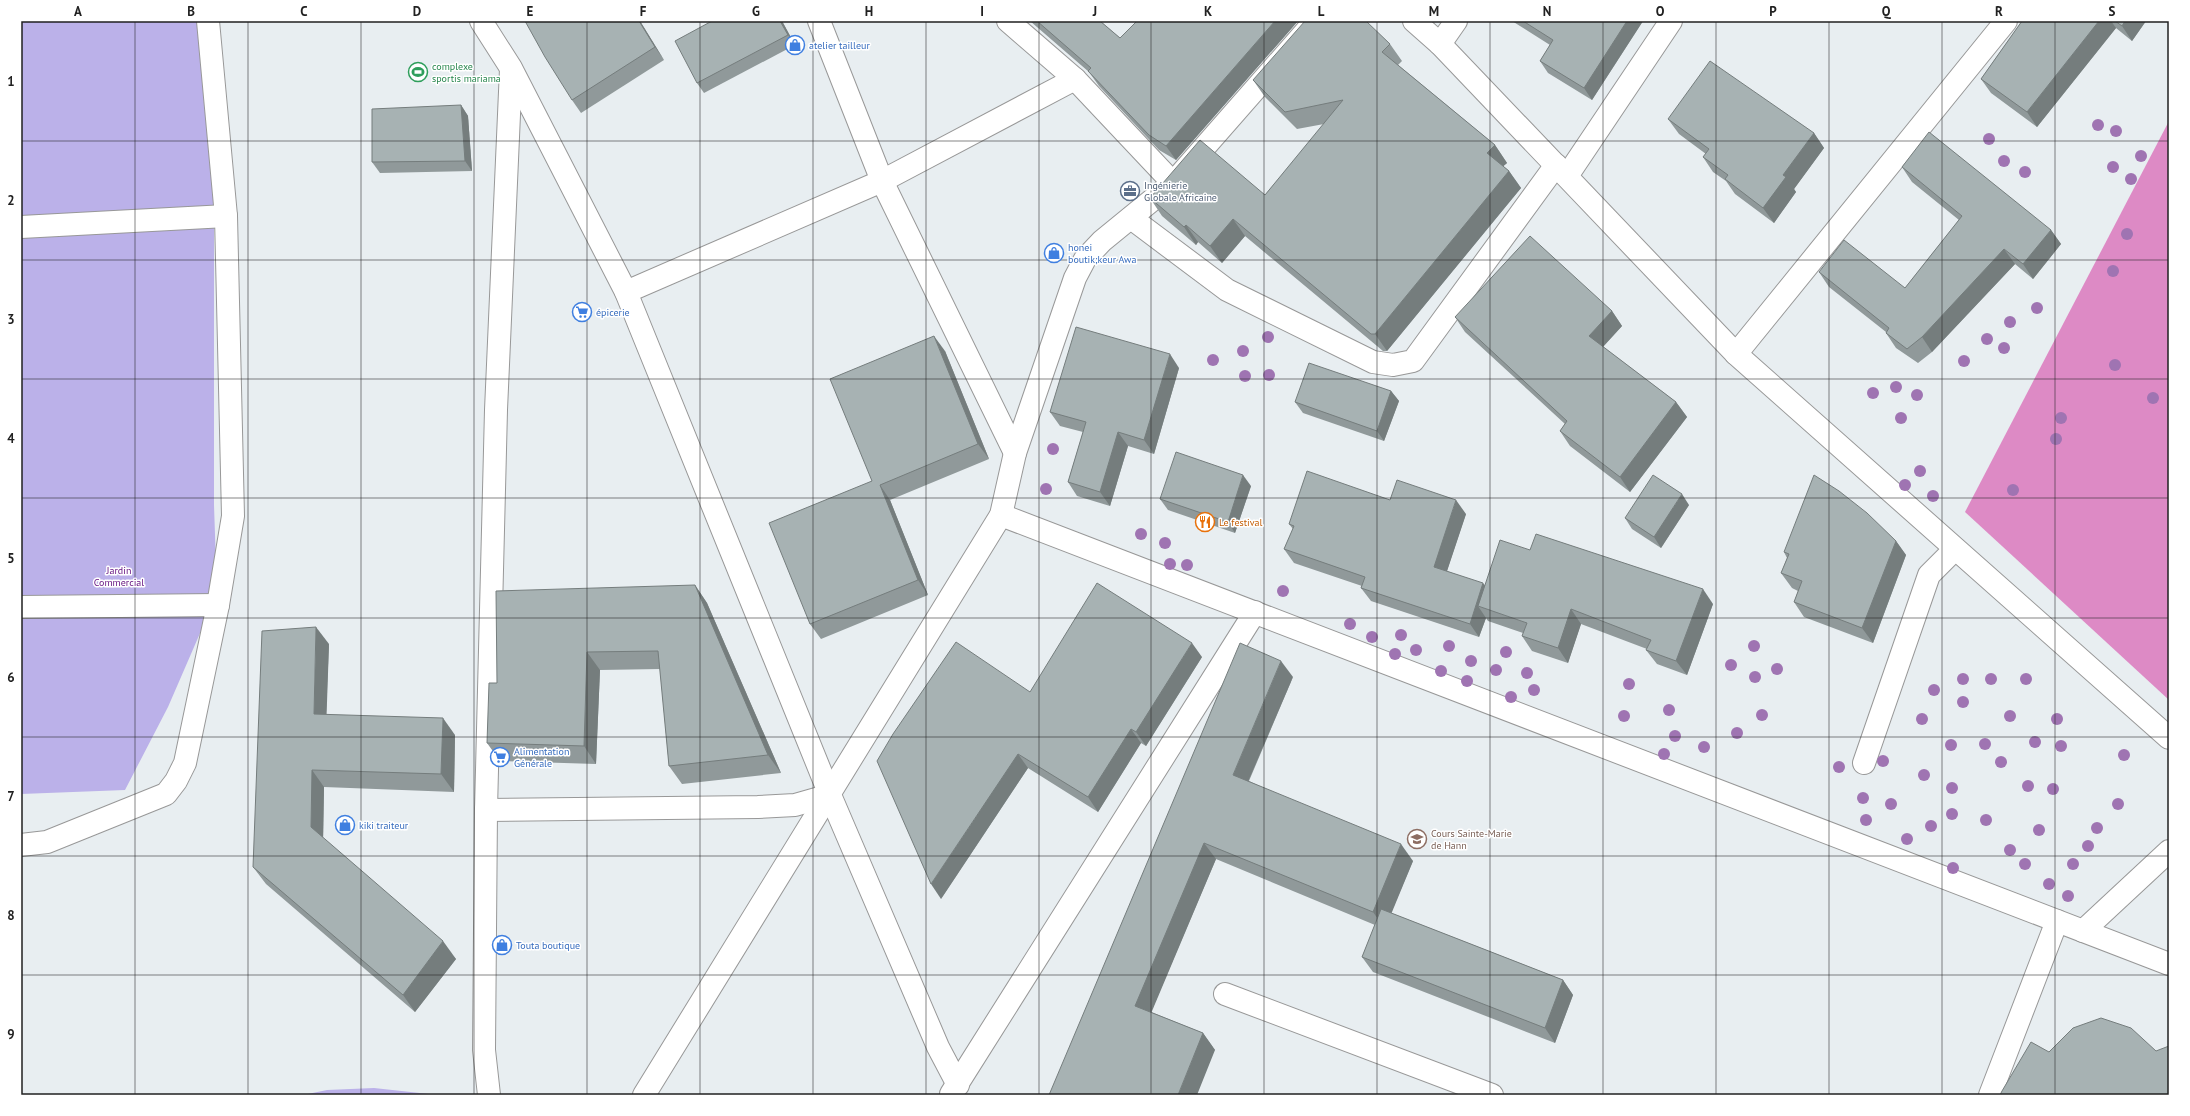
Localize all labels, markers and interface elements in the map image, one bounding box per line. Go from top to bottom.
text: A [74,3,82,20]
text: B [187,3,195,20]
text: C [300,3,308,20]
text: D [413,3,421,20]
text: E [527,3,534,20]
text: F [640,3,647,20]
text: G [752,3,760,20]
text: H [865,3,873,20]
text: I [980,3,984,20]
text: J [1092,3,1097,20]
text: K [1204,3,1212,20]
text: L [1318,3,1325,20]
text: M [1429,3,1439,20]
text: N [1543,3,1551,20]
text: O [1656,3,1665,20]
text: P [1769,3,1777,20]
text: Q [1882,3,1892,20]
text: R [1995,3,2003,20]
text: S [2109,3,2116,20]
shop icon: atelier tailleur [784,34,806,56]
place label: atelier tailleur [809,39,870,52]
place label: complexe sportis mariama [432,60,501,85]
sports icon: complexe sportis mariama [407,61,429,83]
text: 1 [7,73,15,90]
place label: Ingénierie Globale Africaine [1144,179,1217,204]
office icon: Ingénierie Globale Africaine [1119,180,1141,202]
text: 2 [7,192,15,209]
place label: honei boutik;keur Awa [1068,241,1136,266]
shop icon: honei boutik;keur Awa [1043,242,1065,264]
supermarket icon: épicerie [571,301,593,323]
place label: épicerie [596,306,630,319]
text: 3 [7,311,15,328]
text: 4 [7,430,15,447]
restaurant icon: Le festival [1194,511,1216,533]
place label: Le festival [1219,516,1263,529]
text: 5 [7,550,15,567]
park label: Jardin Commercial [94,564,144,589]
text: 6 [7,669,15,686]
place label: Alimentation Générale [514,745,569,770]
supermarket icon: Alimentation Générale [489,746,511,768]
text: 7 [7,788,15,805]
shop icon: kiki traiteur [334,814,356,836]
place label: kiki traiteur [359,819,409,832]
place label: Cours Sainte-Marie de Hann [1431,827,1512,852]
school or university icon: Cours Sainte-Marie de Hann [1406,828,1428,850]
text: 8 [7,907,15,924]
shop icon: Touta boutique [491,934,513,956]
place label: Touta boutique [516,939,580,952]
text: 9 [7,1026,15,1043]

